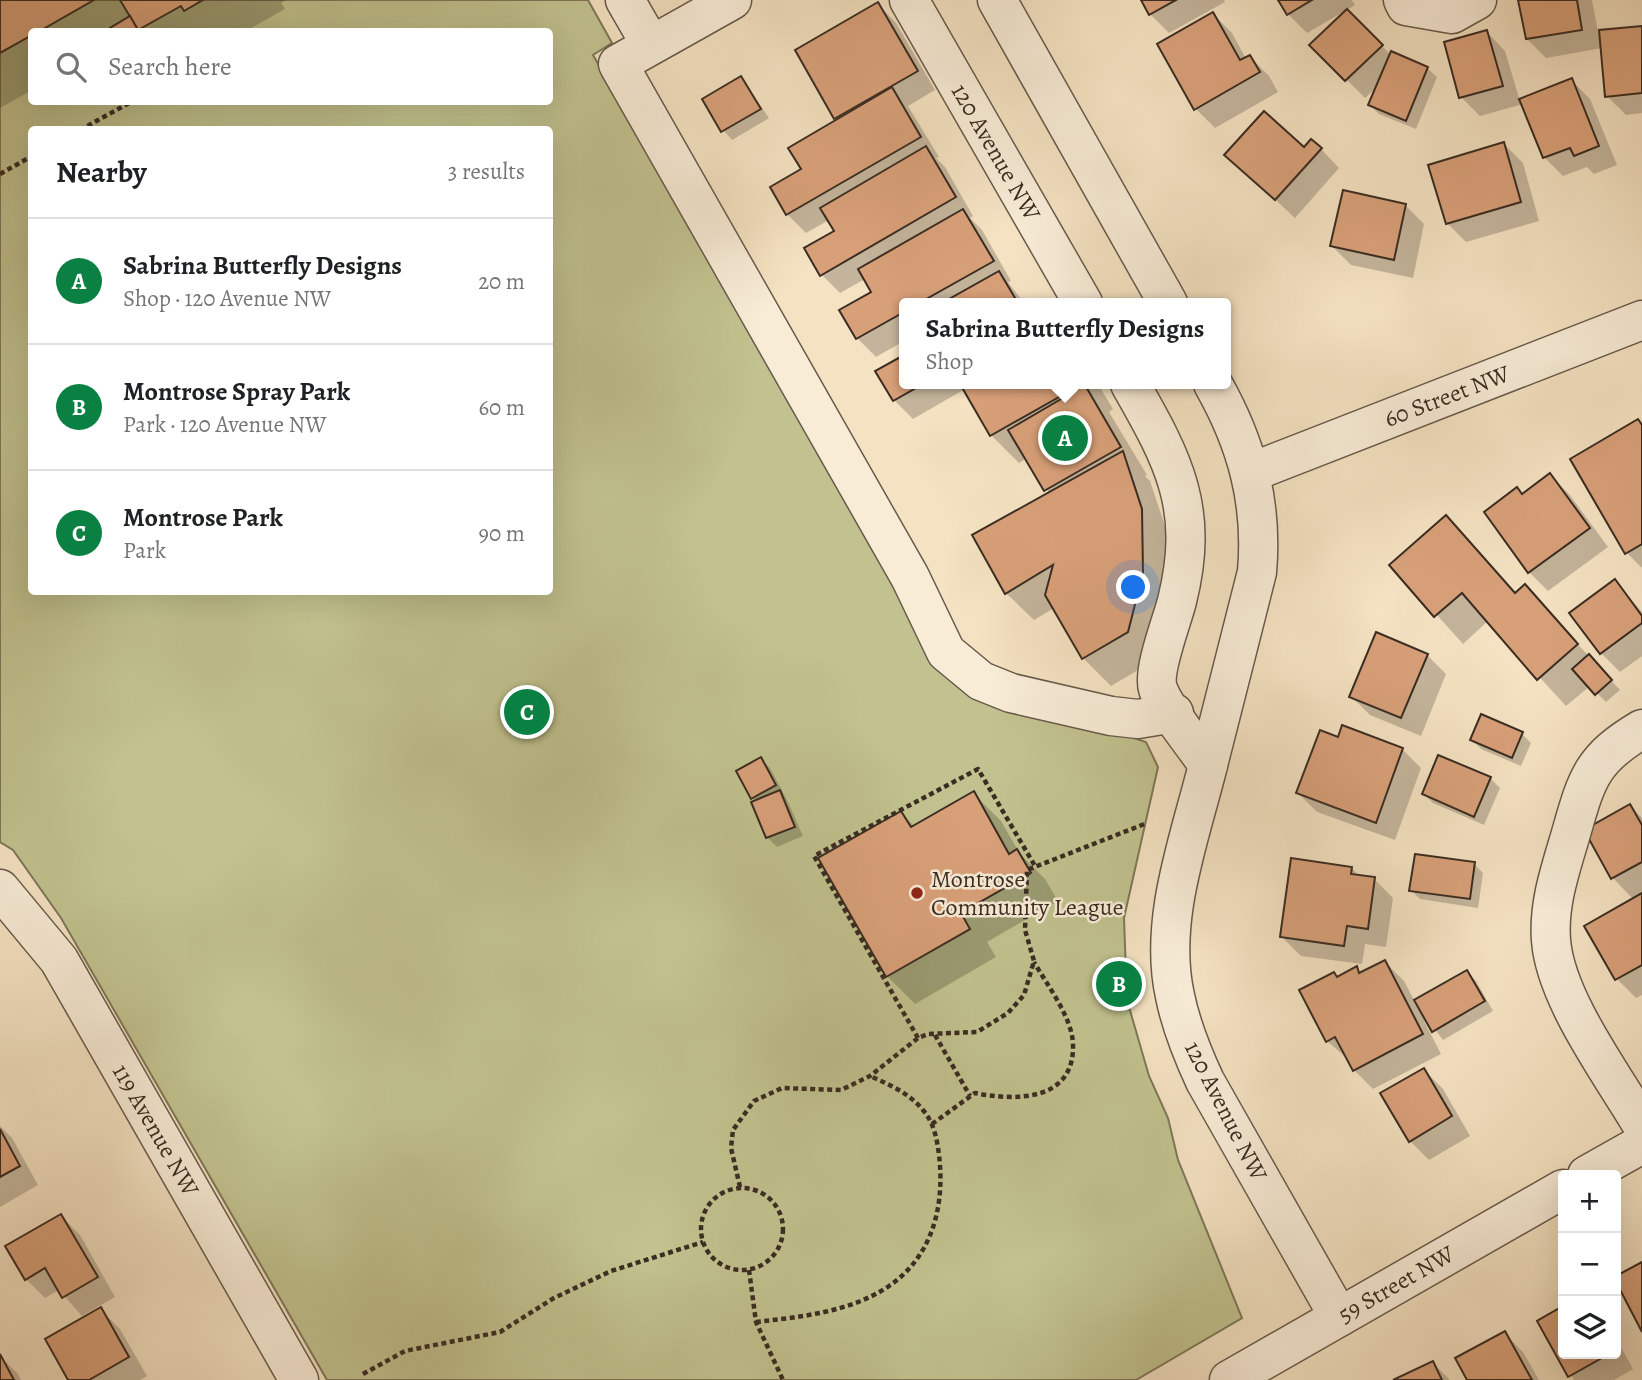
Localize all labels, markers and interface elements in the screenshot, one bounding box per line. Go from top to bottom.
search box [28,28,553,105]
icon: search [52,48,90,86]
text: Search here [108,49,232,84]
street label: 120 Avenue NW [944,78,1048,227]
text: Nearby [56,152,147,192]
text: 3 results [448,156,525,187]
text: Sabrina Butterfly Designs [123,248,402,283]
text: A [72,266,86,297]
text: 20 m [478,266,525,297]
text: Shop · 120 Avenue NW [123,283,331,314]
popup [899,298,1231,389]
text: Sabrina Butterfly Designs [926,311,1204,346]
text: Shop [926,346,973,377]
street label: 60 Street NW [1380,357,1515,435]
text: Montrose Spray Park [123,374,350,409]
text: B [72,392,86,423]
text: 60 m [478,392,525,423]
text: Park · 120 Avenue NW [123,409,326,440]
pin: A [1042,412,1088,464]
text: Montrose Park [123,500,283,535]
text: C [72,518,86,549]
text: 90 m [479,518,525,549]
text: Park [123,535,166,566]
your location [1116,570,1150,604]
pin: C [504,686,550,738]
place label: Montrose Community League [931,863,1124,923]
marker: Montrose Community League [909,885,925,901]
pin: B [1096,958,1142,1010]
street label: 120 Avenue NW [1177,1036,1275,1187]
street label: 119 Avenue NW [105,1058,207,1203]
map controls [1558,1170,1621,1359]
button: + [1558,1170,1621,1233]
button: − [1558,1233,1621,1296]
street label: 59 Street NW [1332,1237,1461,1330]
button: layers [1558,1296,1621,1359]

